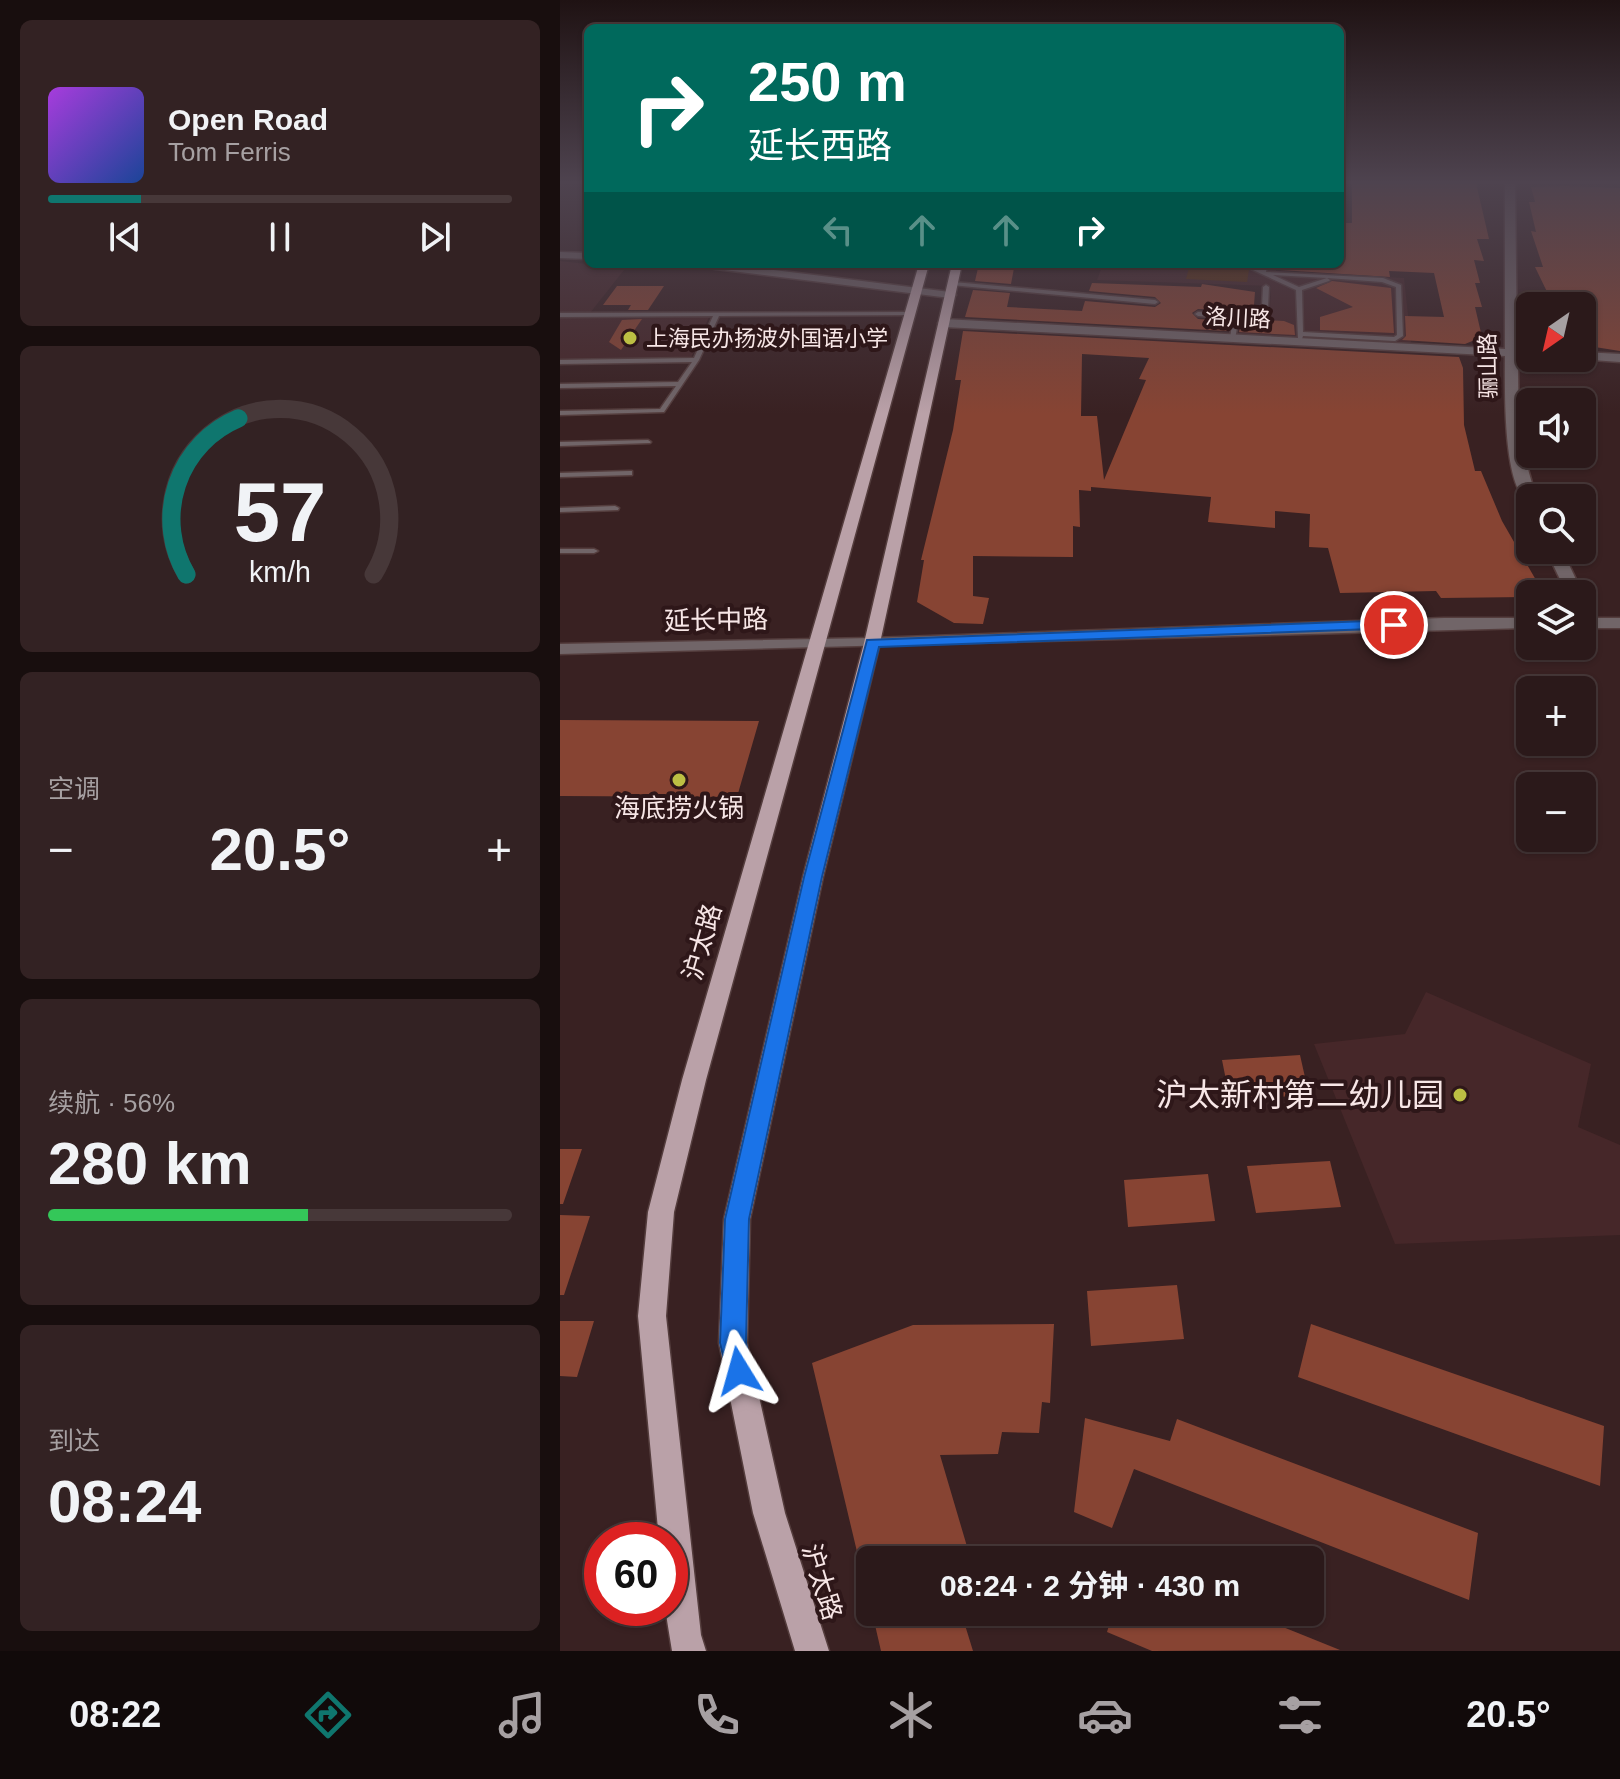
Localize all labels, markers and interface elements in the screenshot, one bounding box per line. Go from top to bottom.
text: 250 m [748,50,907,113]
icon: right [616,56,720,160]
text: Open Road [168,103,328,136]
text: 延长西路 [748,125,892,166]
text: Tom Ferris [168,137,291,167]
icon: left [816,208,860,252]
icon: ahead [900,208,944,252]
icon: ahead [984,208,1028,252]
icon: right [1068,208,1112,252]
icon: previous [103,215,147,259]
icon: pause [258,215,302,259]
icon: next [413,215,457,259]
north arrow [1516,292,1596,372]
map controls [1516,292,1596,852]
street label: 洛川路 [1204,304,1272,332]
place label: 上海民办扬波外国语小学 [646,326,888,351]
marker: 上海民办扬波外国语小学 [621,329,639,347]
street label: 骊山路 [1475,333,1501,399]
button: sound [1516,388,1596,468]
text: 57 [234,466,326,559]
button: search [1516,484,1596,564]
text: km/h [249,556,311,588]
button: layers [1516,580,1596,660]
pin [1360,591,1428,659]
icon: arrive [1372,603,1416,647]
street label: 延长中路 [664,604,768,636]
button: + [1516,676,1596,756]
marker: 海底捞火锅 [670,771,688,789]
button: − [1516,772,1596,852]
text: 空调 [48,774,100,804]
place label: 海底捞火锅 [614,793,744,823]
text: 20.5° [210,816,350,883]
text: − [48,825,74,874]
text: + [486,825,512,874]
street label: 沪太路 [677,900,727,984]
place label: 沪太新村第二幼儿园 [1156,1077,1444,1113]
marker: 沪太新村第二幼儿园 [1451,1086,1469,1104]
text: 续航 · 56% [48,1088,175,1118]
text: 280 km [48,1130,252,1197]
position arrow [697,1329,781,1413]
text: 到达 [48,1426,100,1456]
text: 08:24 [48,1468,201,1535]
speed limit sign: 60 [584,1522,688,1626]
street label: 沪太路 [796,1540,848,1624]
text: 08:24 · 2 分钟 · 430 m [940,1569,1240,1602]
icon: directions [300,1687,356,1743]
icon: music [494,1687,550,1743]
icon: phone [689,1687,745,1743]
icon: climate [883,1687,939,1743]
icon: car [1077,1687,1133,1743]
icon: filters [1272,1687,1328,1743]
text: 08:22 [69,1694,161,1735]
text: 20.5° [1466,1694,1551,1735]

